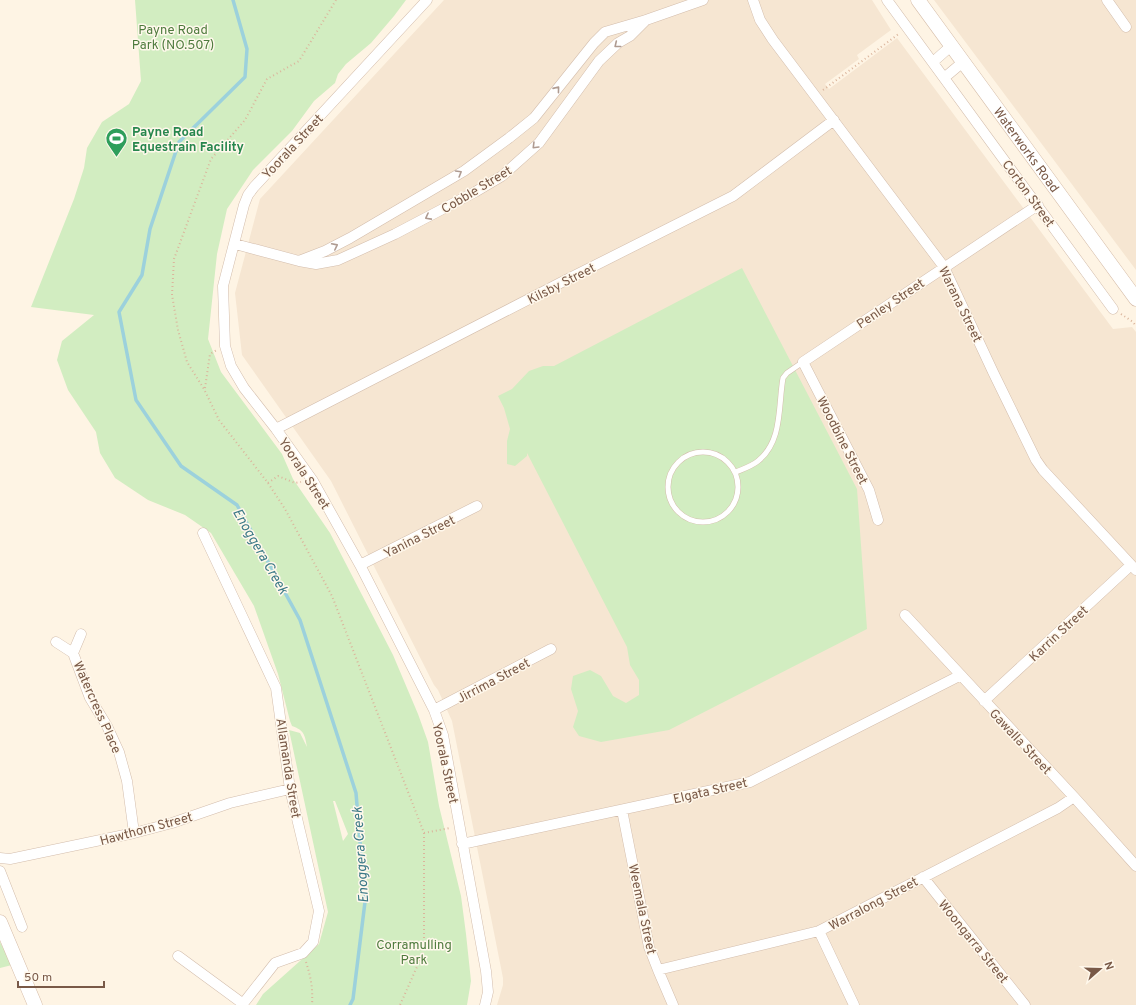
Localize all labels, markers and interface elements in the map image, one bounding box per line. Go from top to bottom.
park label: Payne Road Park (NO.507) [132,23,214,54]
one-way arrow [614,41,621,48]
one-way arrow [552,87,559,94]
street label: Waterworks Road [989,105,1062,196]
street label: Yoorala Street [259,112,327,183]
sports icon: Payne Road Equestrain Facility [104,125,130,158]
place label: Payne Road Equestrain Facility [132,125,244,156]
one-way arrow [533,141,540,149]
street label: Corton Street [998,157,1057,231]
street label: Cobble Street [439,163,515,218]
one-way arrow [455,171,462,178]
one-way arrow [424,212,432,220]
one-way arrow [331,243,338,251]
street label: Kilsby Street [525,261,599,309]
street label: Warana Street [934,264,985,346]
street label: Penley Street [854,276,928,333]
street label: Woodbine Street [812,394,870,488]
street label: Yoorala Street [274,435,333,513]
water label: Enoggera Creek [228,506,292,599]
street label: Yanina Street [381,513,458,563]
street label: Karrin Street [1027,603,1092,666]
street label: Jirrima Street [455,656,533,708]
street label: Watercress Place [69,659,124,757]
street label: Gawalla Street [985,706,1054,779]
street label: Allamanda Street [271,717,303,820]
street label: Yoorala Street [428,721,460,805]
street label: Elgata Street [672,776,749,808]
water label: Enoggera Creek [350,805,373,904]
street label: Hawthorn Street [98,810,195,850]
street label: Weemala Street [624,863,658,956]
street label: Warralong Street [827,875,921,935]
street label: Woongarra Street [934,897,1011,987]
park label: Corramulling Park [376,938,452,969]
north arrow [1080,949,1120,989]
text: N [1101,960,1116,972]
scale bar [18,963,104,989]
text: 50 m [24,970,52,986]

